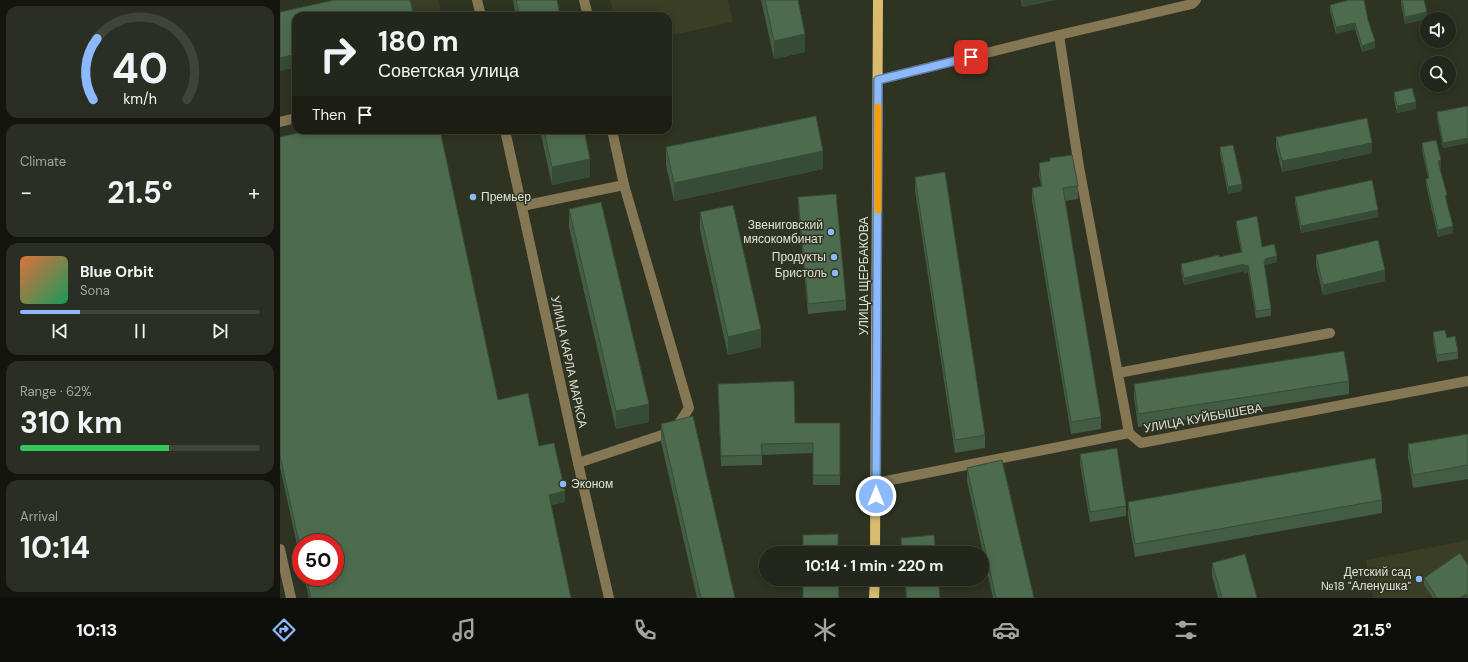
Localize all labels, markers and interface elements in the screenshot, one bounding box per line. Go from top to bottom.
map controls [1420,12,1456,92]
button: sound [1420,12,1456,48]
text: 180 m [378,23,459,60]
icon: right [312,28,364,80]
pin [954,40,988,74]
text: 40 [112,42,168,96]
icon: arrive [960,46,982,68]
button: search [1420,56,1456,92]
text: Советская улица [378,59,519,83]
text: km/h [123,90,157,108]
icon: arrive [354,104,376,126]
text: Then [312,105,346,125]
text: Climate [20,153,66,170]
text: 21.5° [107,173,173,212]
text: − [20,178,32,207]
text: + [248,178,260,207]
place label: Премьер [481,189,531,205]
marker: Премьер [468,192,478,202]
place label: Звениговский мясокомбинат [743,217,824,247]
street label: УЛИЦА ЩЕРБАКОВА [856,217,872,335]
marker: Звениговский мясокомбинат [826,227,836,237]
place label: Продукты [772,249,826,265]
marker: Продукты [829,252,839,262]
text: Blue Orbit [80,262,154,282]
place label: Бристоль [775,265,827,281]
marker: Бристоль [830,268,840,278]
text: Sona [80,282,110,299]
street label: УЛИЦА КАРЛА МАРКСА [547,295,591,429]
icon: previous [49,320,71,342]
icon: pause [129,320,151,342]
icon: next [209,320,231,342]
text: Range · 62% [20,383,91,400]
street label: УЛИЦА КУЙБЫШЕВА [1142,400,1264,436]
text: 310 km [20,403,123,442]
position arrow [855,475,897,517]
place label: Эконом [571,476,613,492]
marker: Эконом [558,479,568,489]
text: Arrival [20,508,58,525]
text: 10:14 [20,528,90,567]
speed limit sign: 50 [292,534,344,586]
text: 10:14 · 1 min · 220 m [805,556,943,576]
place label: Детский сад №18 "Аленушка" [1321,564,1411,594]
marker: Детский сад №18 "Аленушка" [1414,574,1424,584]
icon: directions [270,616,298,644]
icon: music [450,616,478,644]
icon: phone [631,616,659,644]
icon: climate [811,616,839,644]
icon: car [992,616,1020,644]
icon: filters [1172,616,1200,644]
text: 10:13 [76,618,117,642]
text: 21.5° [1352,618,1392,642]

